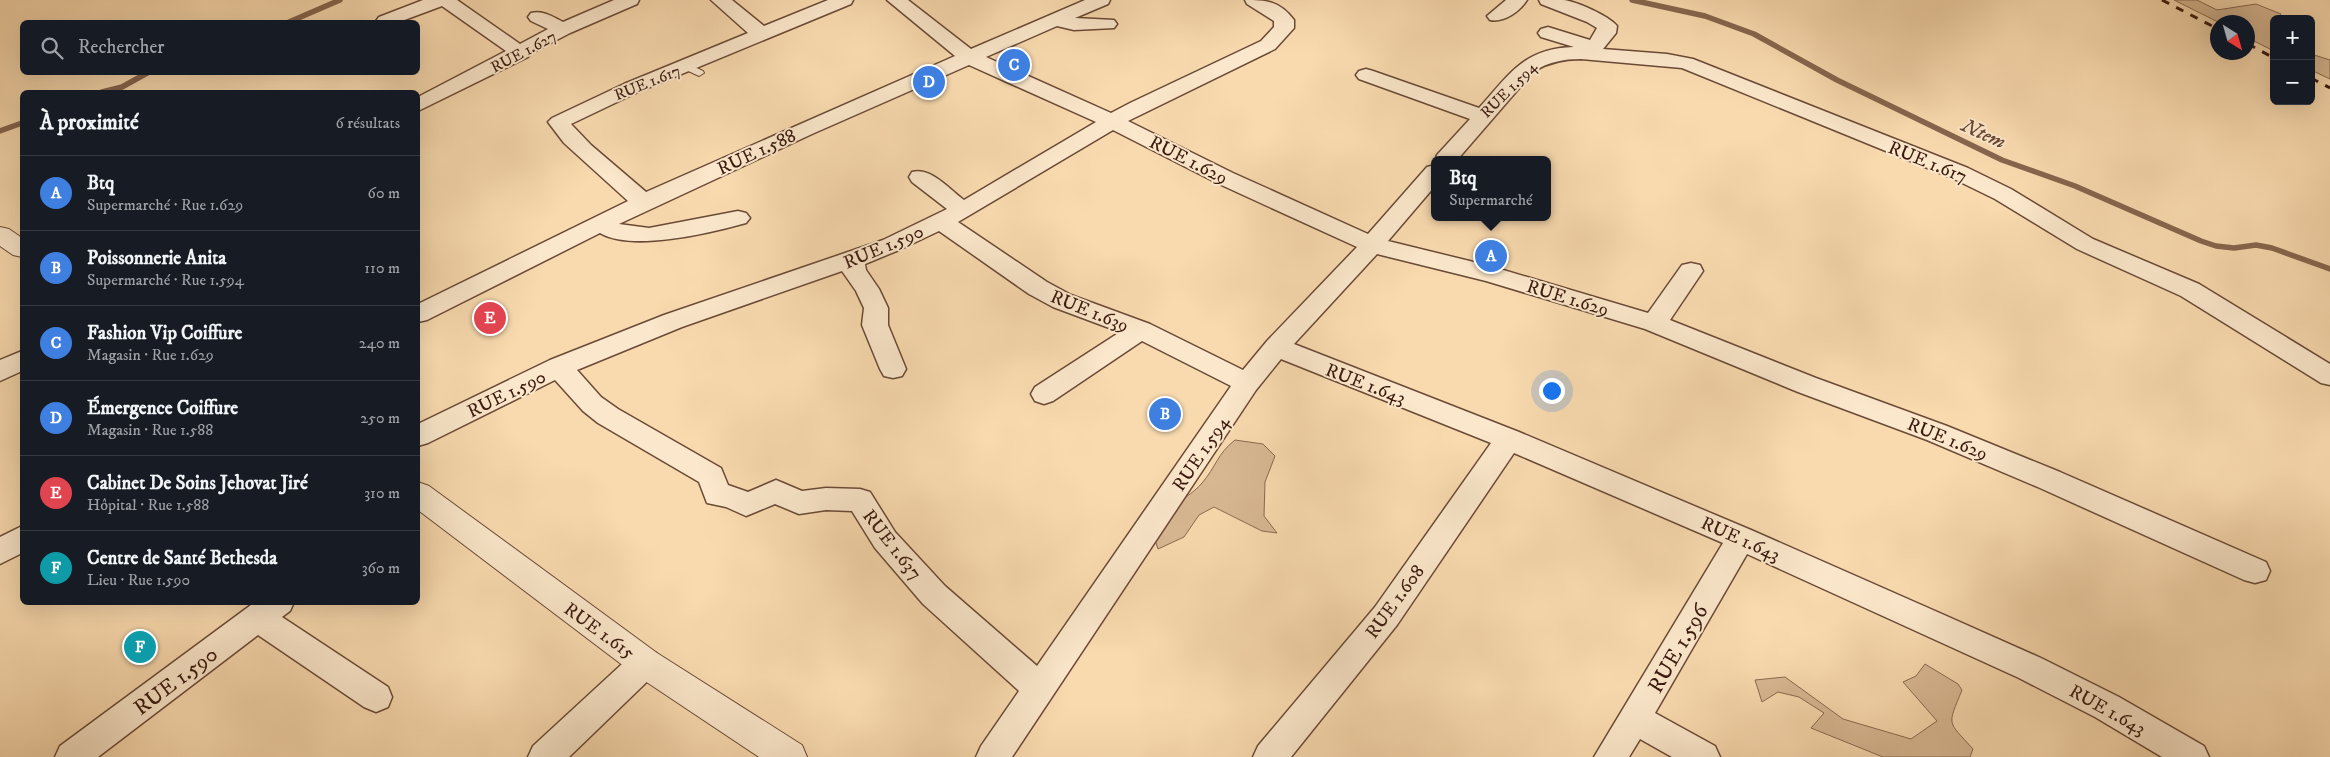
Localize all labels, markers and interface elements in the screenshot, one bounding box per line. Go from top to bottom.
north arrow [2210,15,2255,60]
map controls [2270,15,2315,105]
button: + [2270,15,2315,60]
search box [20,20,420,75]
street label: RUE 1.627 [487,26,560,77]
icon: search [38,34,66,62]
text: Rechercher [78,36,164,59]
pin: C [998,46,1030,84]
street label: RUE 1.594 [1476,57,1542,122]
button: − [2270,60,2315,105]
street label: RUE 1.617 [611,61,683,105]
pin: D [913,63,945,101]
text: À proximité [40,110,139,136]
text: 6 résultats [335,113,400,133]
water label: Ntem [1956,113,2009,155]
street label: RUE 1.588 [714,124,800,181]
street label: RUE 1.629 [1145,131,1231,190]
street label: RUE 1.617 [1885,136,1970,189]
popup [1431,156,1551,221]
text: Btq [1449,167,1477,190]
text: Btq [87,172,114,195]
text: A [51,183,61,203]
text: 60 m [368,183,400,203]
text: Supermarché [1449,190,1533,210]
text: Supermarché · Rue 1.629 [87,195,243,215]
street label: RUE 1.590 [840,220,927,275]
pin: A [1475,237,1507,275]
text: Poissonnerie Anita [87,247,226,270]
text: B [51,258,61,278]
text: 110 m [364,258,400,278]
text: Supermarché · Rue 1.594 [87,270,244,290]
street label: RUE 1.629 [1524,275,1611,322]
street label: RUE 1.639 [1047,285,1132,338]
pin: E [474,299,506,337]
text: Fashion Vip Coiffure [87,322,242,345]
text: C [51,333,61,353]
text: 240 m [359,333,400,353]
text: Magasin · Rue 1.629 [87,345,214,365]
street label: RUE 1.643 [1322,359,1409,410]
street label: RUE 1.590 [463,365,550,423]
your location [1539,378,1565,404]
pin: B [1149,395,1181,433]
text: Émergence Coiffure [87,397,238,420]
text: D [50,408,62,428]
text: 250 m [360,408,400,428]
street label: RUE 1.594 [1168,411,1235,496]
street label: RUE 1.629 [1904,413,1991,466]
text: Magasin · Rue 1.588 [87,420,213,440]
text: Cabinet De Soins Jehovat Jiré [87,472,308,495]
text: E [50,483,62,503]
text: 310 m [364,483,400,503]
text: Hôpital · Rue 1.588 [87,495,209,515]
street label: RUE 1.637 [857,505,926,585]
street label: RUE 1.643 [1697,512,1783,567]
text: Centre de Santé Bethesda [87,547,277,570]
text: F [51,558,61,578]
text: 360 m [362,558,400,578]
street label: RUE 1.608 [1361,560,1430,643]
text: Lieu · Rue 1.590 [87,570,190,590]
street label: RUE 1.615 [559,598,640,665]
street label: RUE 1.596 [1642,598,1715,698]
pin: F [124,628,156,666]
street label: RUE 1.590 [128,641,223,722]
street label: RUE 1.643 [2065,680,2150,741]

